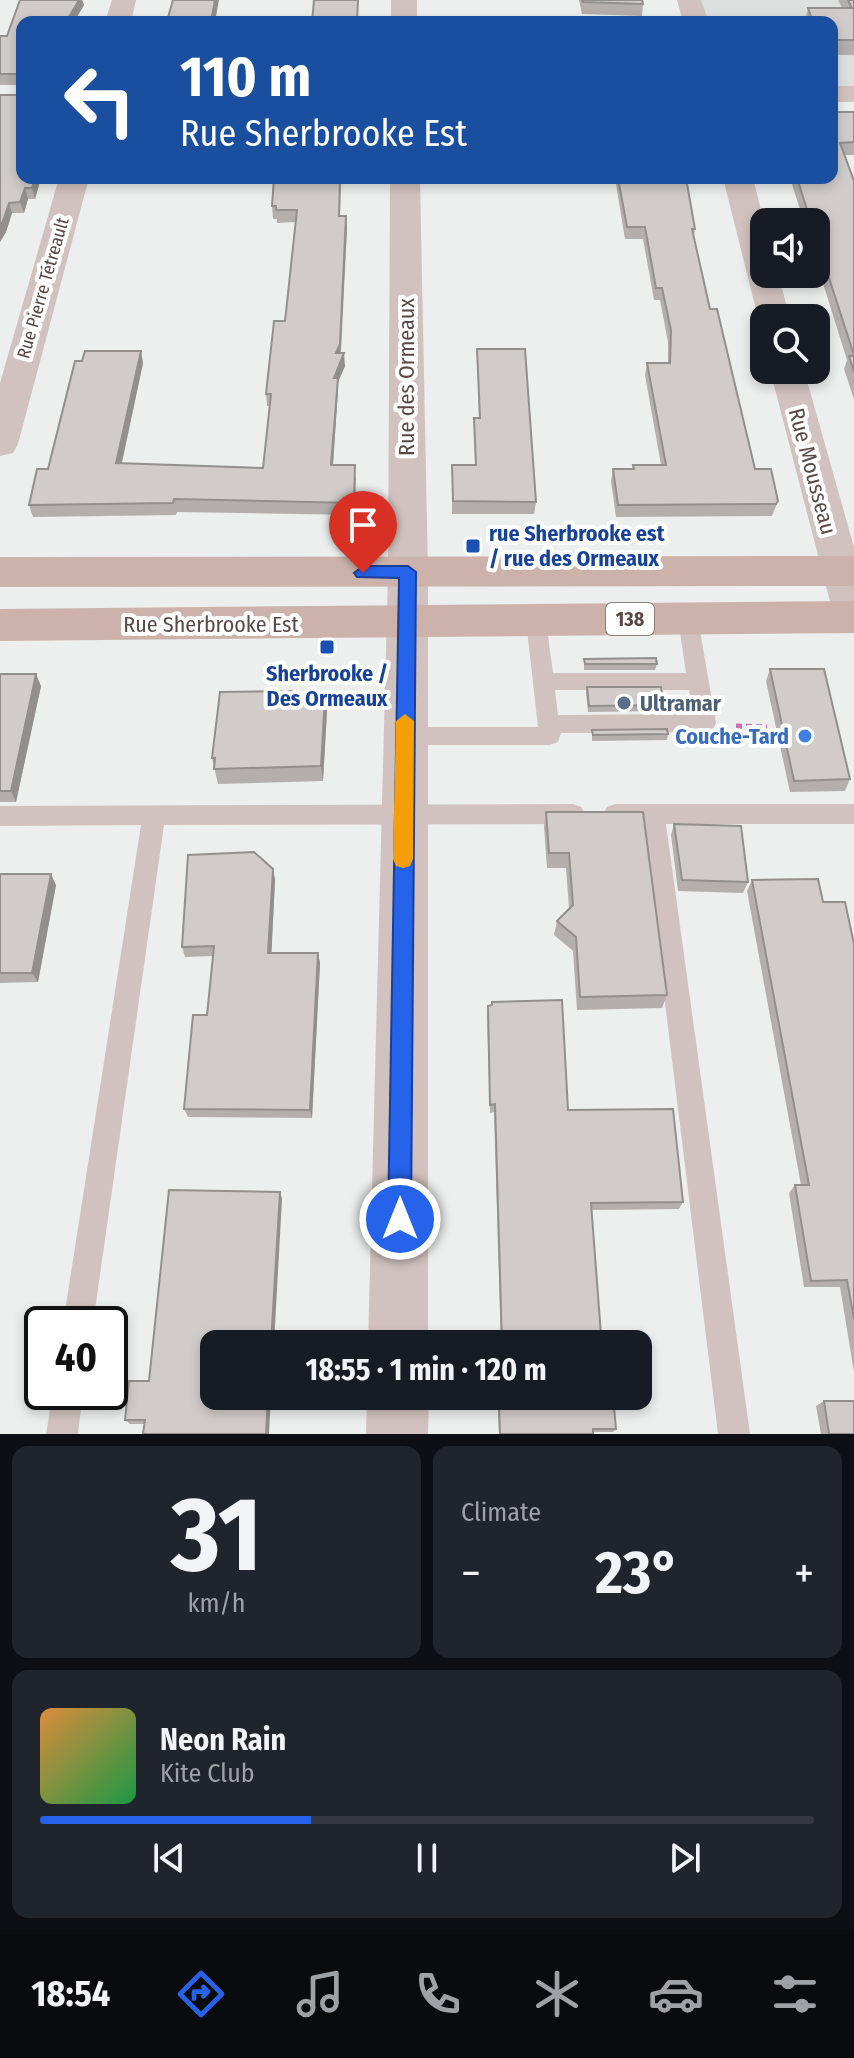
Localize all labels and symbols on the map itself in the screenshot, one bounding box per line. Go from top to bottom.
street label: Rue Pierre Tétreault [12,215,74,361]
street label: Rue des Ormeaux [393,298,420,456]
street label: Rue Mousseau [783,405,842,537]
pin [329,491,397,573]
place label: rue Sherbrooke est / rue des Ormeaux [489,520,665,572]
marker: rue Sherbrooke est / rue des Ormeaux [464,537,482,555]
road number: 138 [606,603,654,635]
street label: Rue Sherbrooke Est [123,611,299,638]
marker: Sherbrooke / Des Ormeaux [318,638,336,656]
place label: Sherbrooke / Des Ormeaux [266,660,388,712]
place label: Ultramar [640,690,722,717]
marker: Ultramar [615,694,633,712]
place label: Couche-Tard [675,723,789,750]
marker: Couche-Tard [796,727,814,745]
position arrow [358,1177,442,1261]
speed limit sign: 40 [24,1306,128,1410]

